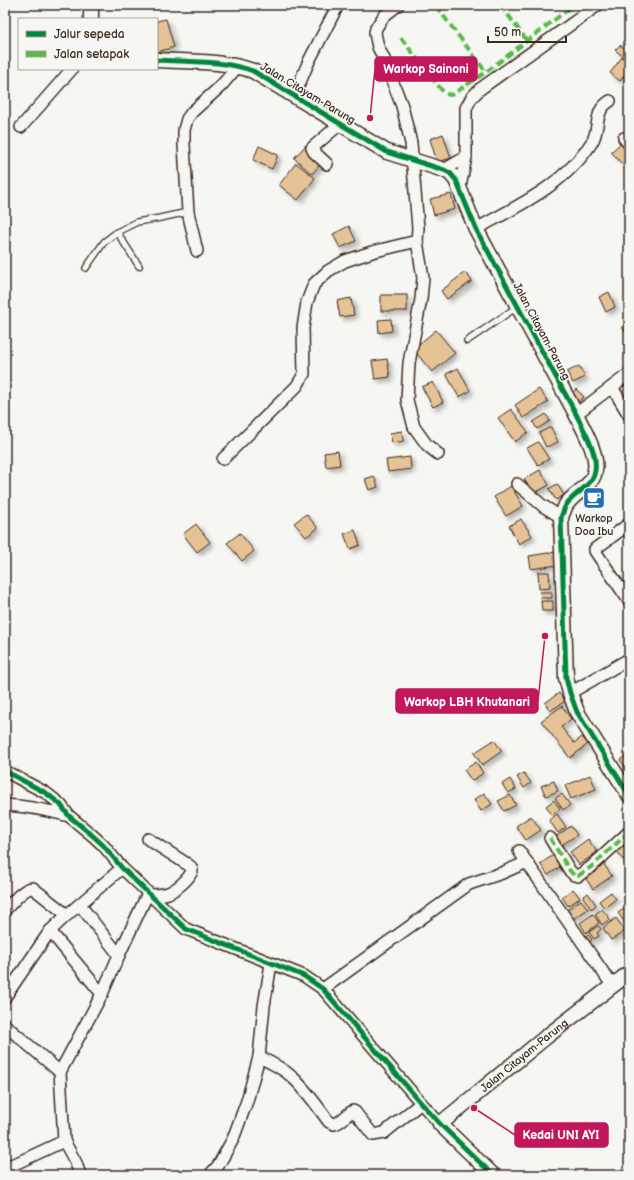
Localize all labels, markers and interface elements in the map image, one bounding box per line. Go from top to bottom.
legend [18,18,158,70]
scale bar [488,18,566,44]
text: 50 m [494,25,521,40]
text: Jalur sepeda [54,27,125,42]
text: Jalan setapak [54,47,129,62]
callout: Warkop Sainoni [375,57,477,81]
street label: Jalan Citayam-Parung [258,60,358,127]
text: Warkop Sainoni [383,62,469,77]
street label: Jalan Citayam-Parung [510,280,573,382]
cafe icon: Warkop Doa Ibu [581,485,607,511]
place label: Warkop Doa Ibu [575,512,613,538]
callout: Warkop LBH Khutanari [396,689,538,713]
text: Warkop LBH Khutanari [404,695,530,710]
street label: Jalan Citayam-Parung [478,1017,571,1095]
callout: Kedai UNI AYI [515,1123,608,1147]
text: Kedai UNI AYI [523,1128,599,1143]

